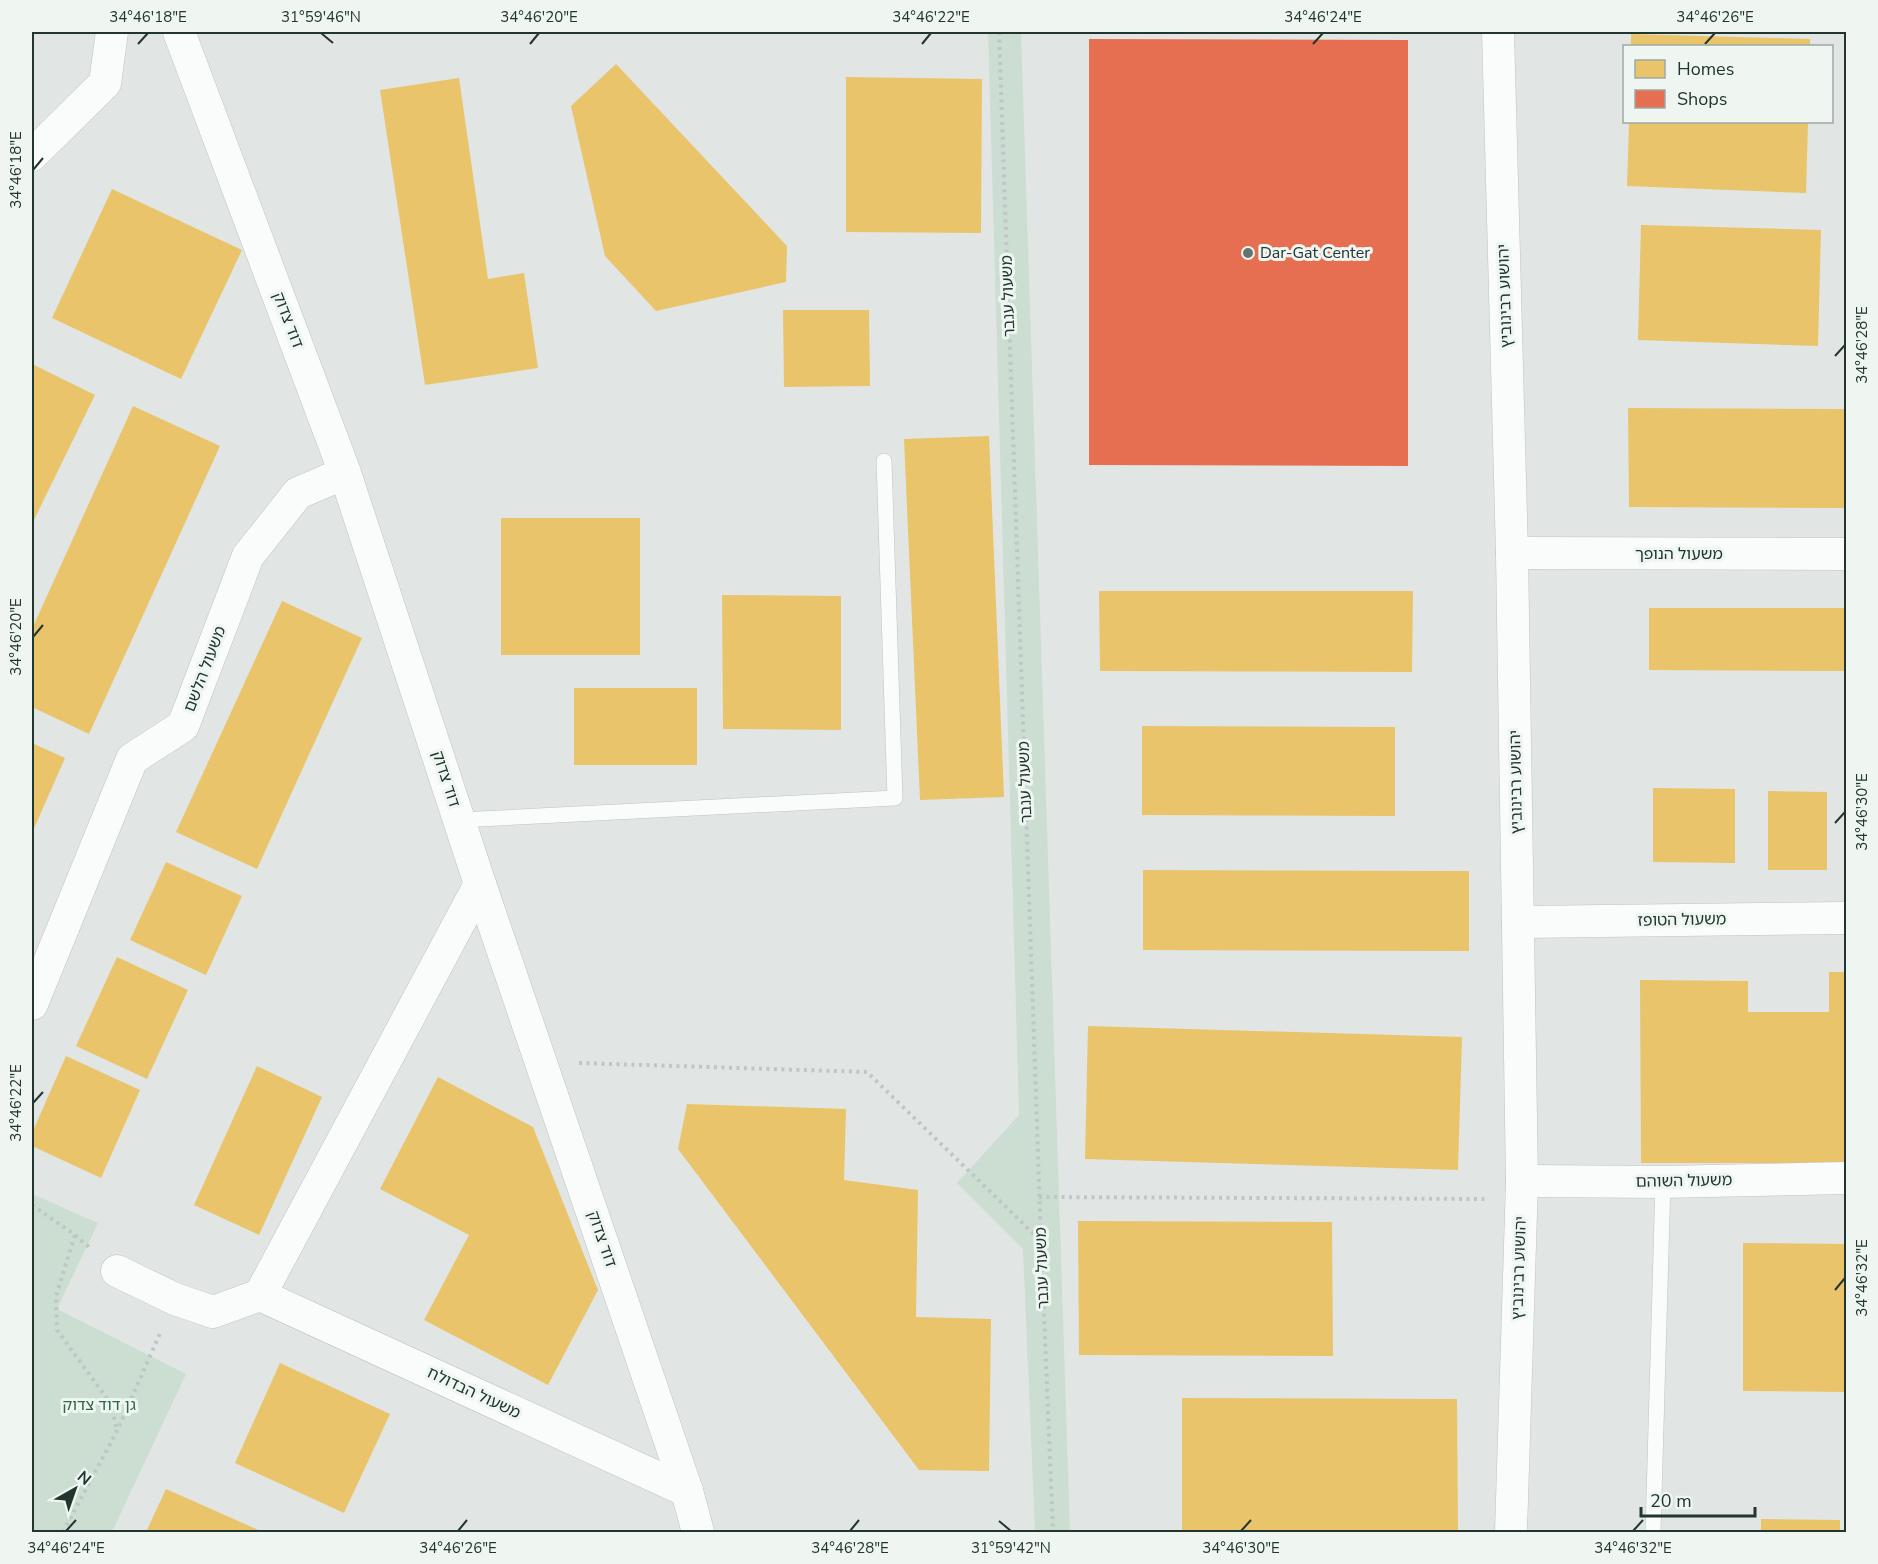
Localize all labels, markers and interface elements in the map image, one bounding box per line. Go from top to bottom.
text: 34°46'18"E [109,7,187,27]
text: 31°59'46"N [281,7,361,27]
text: 34°46'20"E [500,7,578,27]
text: 34°46'22"E [892,7,970,27]
text: 34°46'24"E [1284,7,1362,27]
text: 34°46'26"E [1676,7,1754,27]
legend [1623,45,1833,123]
text: Homes [1677,57,1734,81]
text: Shops [1677,87,1727,111]
text: 34°46'18"E [6,131,26,209]
place label: Dar-Gat Center [1260,242,1370,264]
street label: יהושוע רבינוביץ [1492,244,1518,348]
marker: Dar-Gat Center [1241,246,1255,260]
street label: משעול ענבר [996,255,1020,337]
street label: דוד צדוק [267,289,309,352]
text: 34°46'28"E [1852,306,1872,384]
street label: משעול הנופך [1635,543,1723,565]
text: 34°46'20"E [6,598,26,676]
street label: משעול הלשם [179,623,231,715]
street label: יהושוע רבינוביץ [1504,730,1528,834]
street label: משעול ענבר [1013,741,1037,823]
street label: דוד צדוק [427,748,466,810]
text: 34°46'30"E [1852,773,1872,851]
street label: משעול הטופז [1638,908,1726,932]
text: 34°46'22"E [6,1064,26,1142]
street label: משעול השוהם [1636,1169,1732,1193]
street label: דוד צדוק [582,1208,622,1270]
street label: יהושוע רבינוביץ [1506,1216,1532,1320]
street label: משעול ענבר [1030,1227,1054,1309]
text: 34°46'32"E [1852,1239,1872,1317]
street label: משעול הבדולח [424,1362,524,1424]
park label: גן דוד צדוק [62,1394,136,1416]
north arrow [45,1459,105,1519]
text: N [72,1466,96,1491]
scale bar [1641,1480,1755,1518]
text: 20 m [1650,1489,1692,1513]
text: 34°46'24"E [27,1538,105,1558]
text: 34°46'26"E [419,1538,497,1558]
text: 34°46'28"E [811,1538,889,1558]
text: 31°59'42"N [971,1538,1051,1558]
text: 34°46'30"E [1202,1538,1280,1558]
text: 34°46'32"E [1594,1538,1672,1558]

